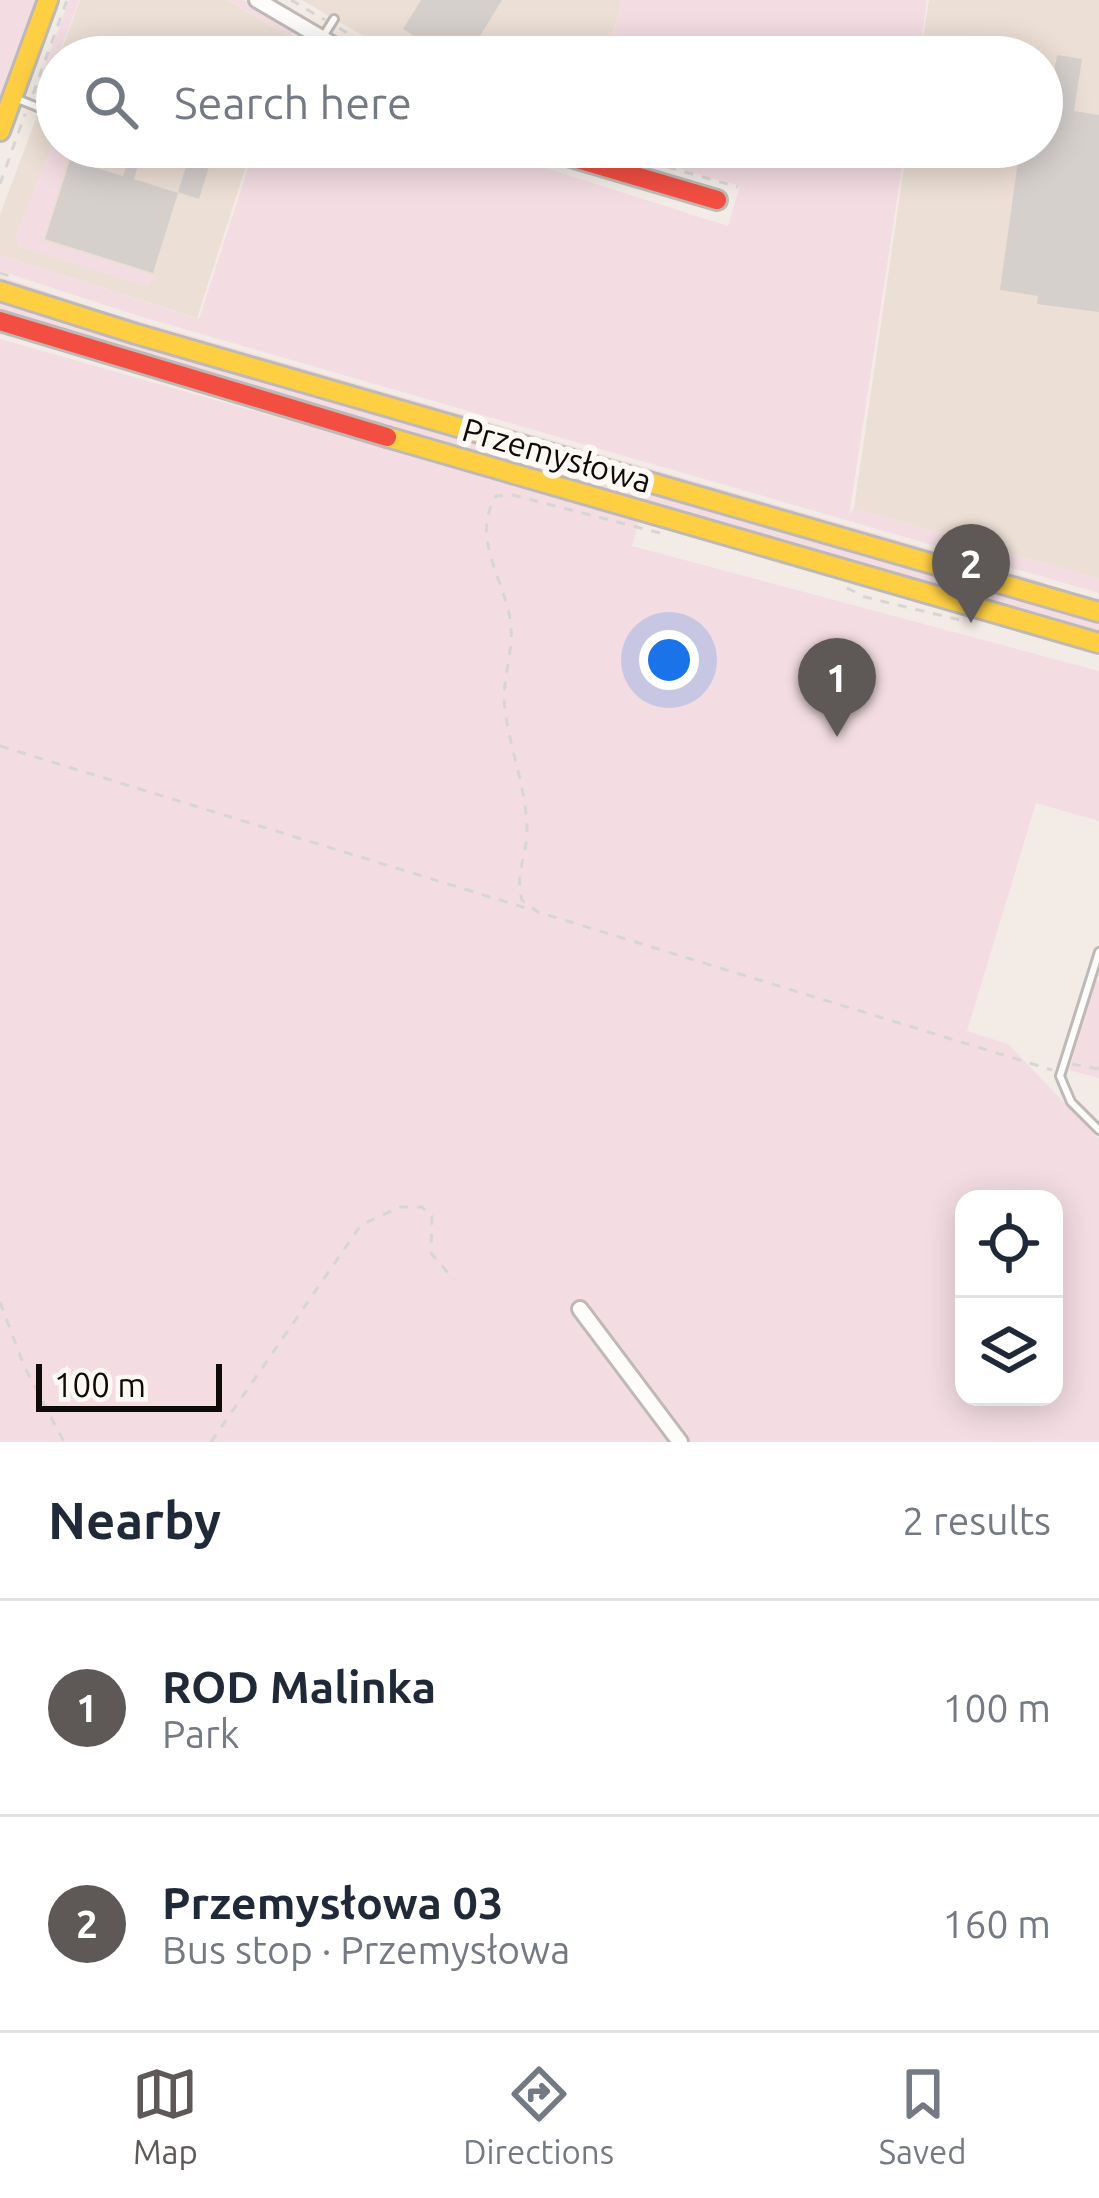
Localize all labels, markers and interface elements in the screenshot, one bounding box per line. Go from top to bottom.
search box [36,36,1063,168]
icon: search [78,69,144,135]
text: Search here [174,77,412,128]
street label: Przemysłowa [458,410,656,499]
pin: 2 [932,524,1010,623]
your location [639,630,699,690]
pin: 1 [798,638,876,737]
map controls [955,1190,1063,1406]
button: locate [955,1190,1063,1298]
button: layers [955,1298,1063,1406]
scale bar [36,1358,222,1411]
text: 100 m [54,1366,146,1403]
text: Nearby [48,1491,221,1549]
text: 2 results [902,1499,1051,1542]
text: ROD Malinka [162,1661,436,1712]
text: 1 [76,1686,98,1729]
text: 100 m [942,1686,1051,1729]
text: Park [162,1712,240,1755]
text: Przemysłowa 03 [162,1877,503,1928]
text: 2 [76,1902,98,1945]
text: 160 m [942,1902,1051,1945]
text: Bus stop · Przemysłowa [162,1928,570,1971]
tab: Map [132,2061,198,2170]
tab: Directions [463,2061,614,2170]
tab: Saved [879,2061,967,2170]

